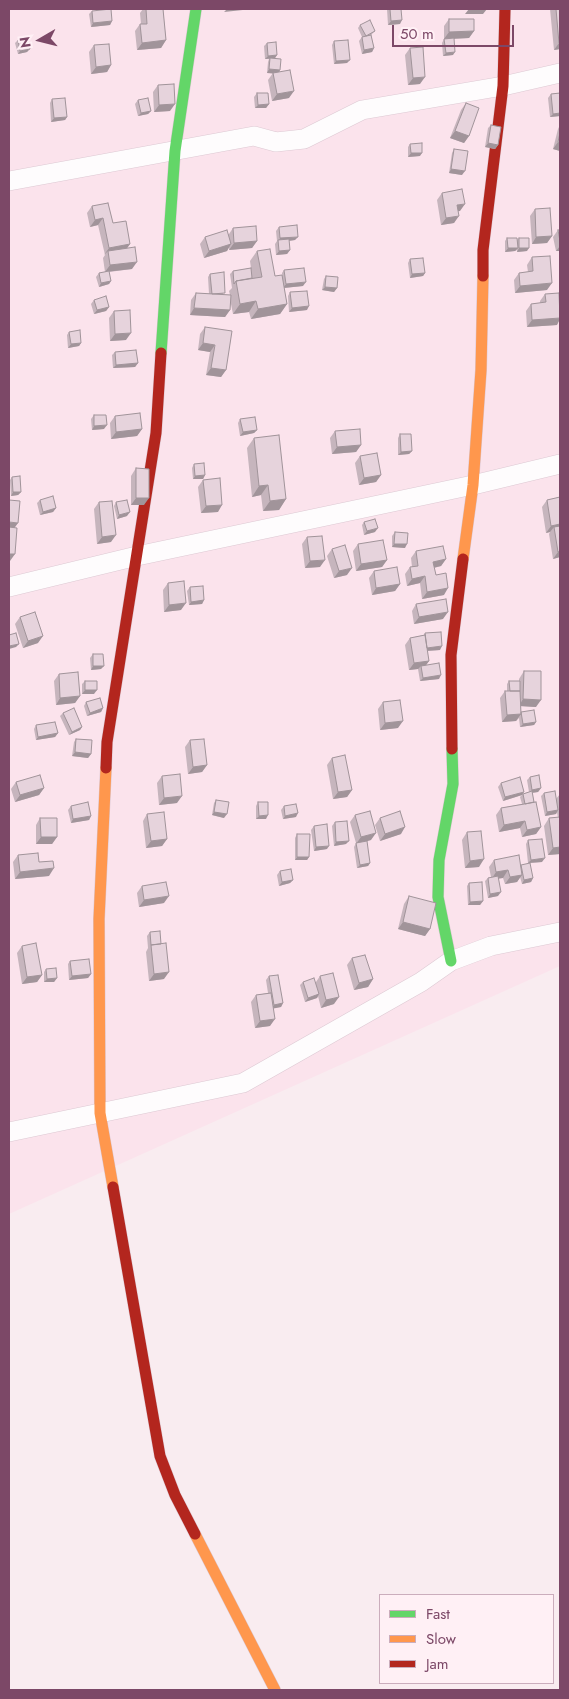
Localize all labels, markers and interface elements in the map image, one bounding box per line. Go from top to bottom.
north arrow [15,15,65,65]
scale bar [394,15,516,47]
text: 50 m [400,23,434,45]
text: N [14,35,36,49]
legend [379,1594,554,1684]
text: Fast [426,1603,450,1625]
text: Slow [426,1628,456,1650]
text: Jam [426,1653,449,1675]

